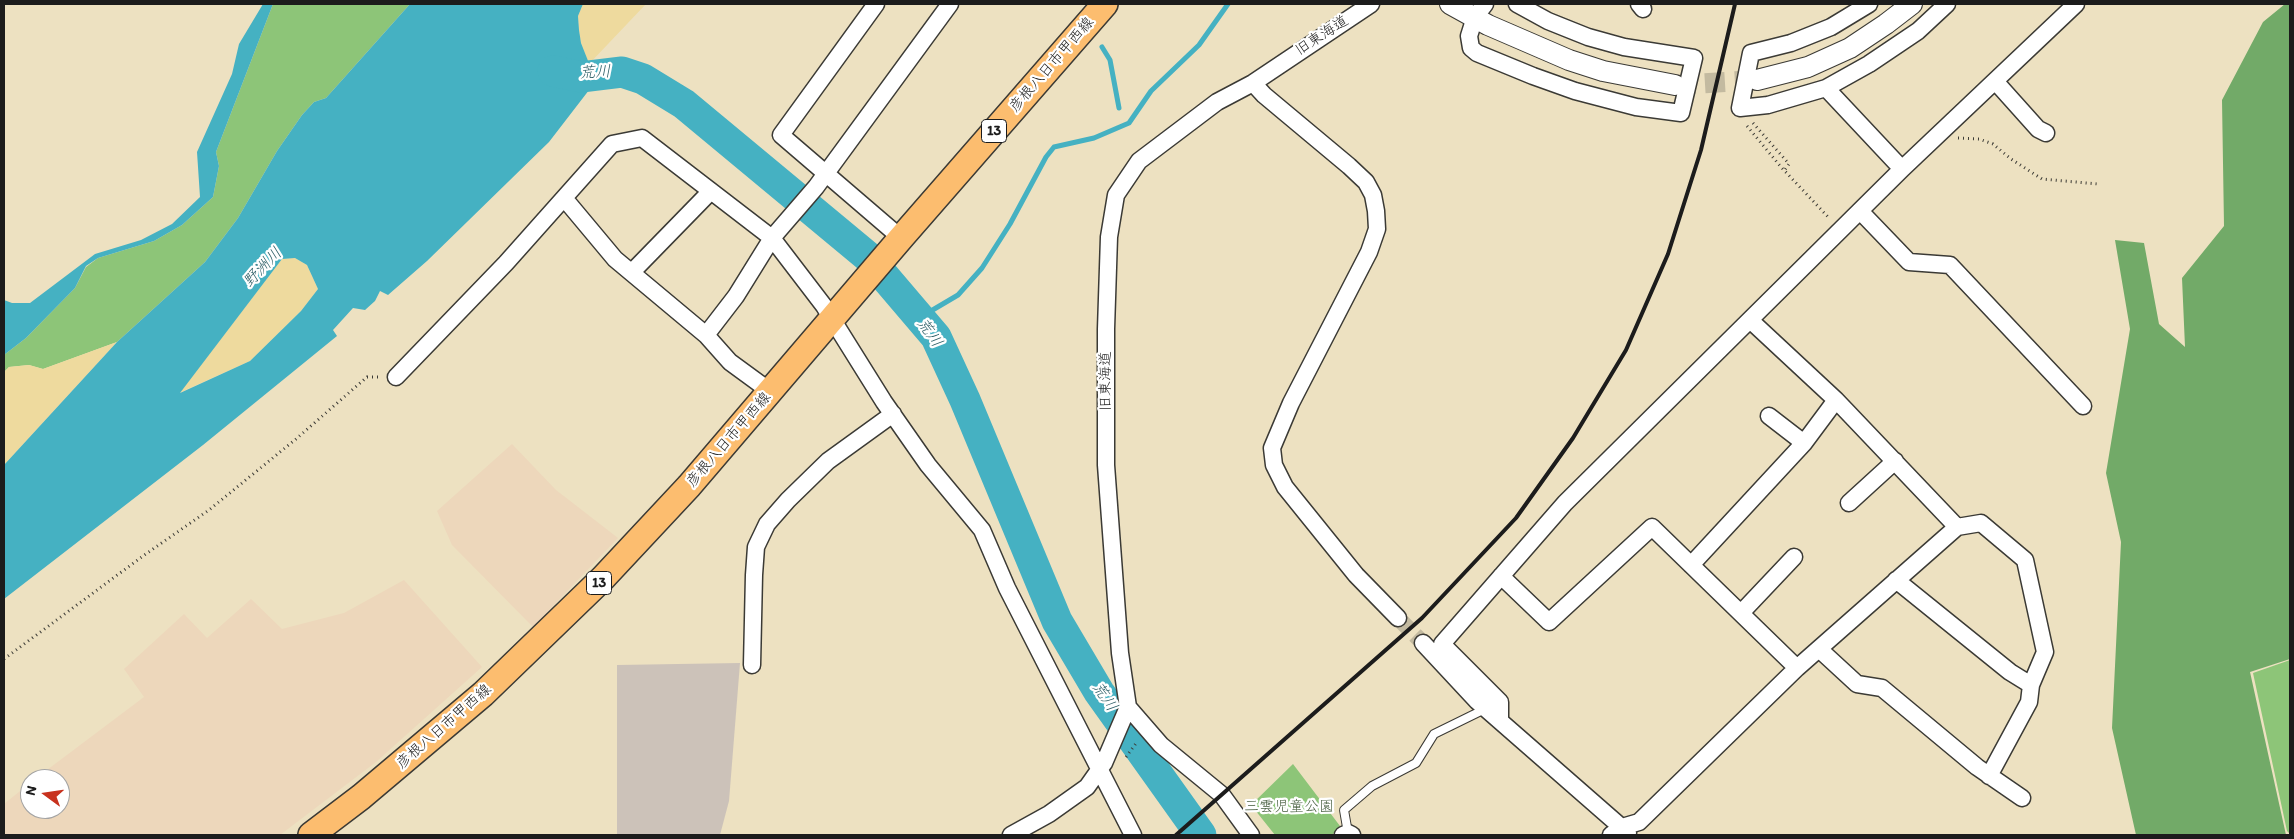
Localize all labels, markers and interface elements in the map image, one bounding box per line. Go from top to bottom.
street label: 旧東海道 [1292,12,1352,60]
street label: 彦根八日市甲西線 [1006,14,1098,116]
water label: 荒川 [579,63,611,83]
road number: 13 [982,120,1006,142]
water label: 野洲川 [239,244,287,292]
water label: 荒川 [912,314,946,352]
street label: 旧東海道 [1097,351,1115,411]
street label: 彦根八日市甲西線 [683,389,775,491]
road number: 13 [586,572,612,594]
water label: 荒川 [1087,678,1121,716]
street label: 彦根八日市甲西線 [393,681,495,773]
north arrow [20,769,70,819]
text: N [22,784,40,797]
park label: 三雲児童公園 [1244,798,1334,816]

